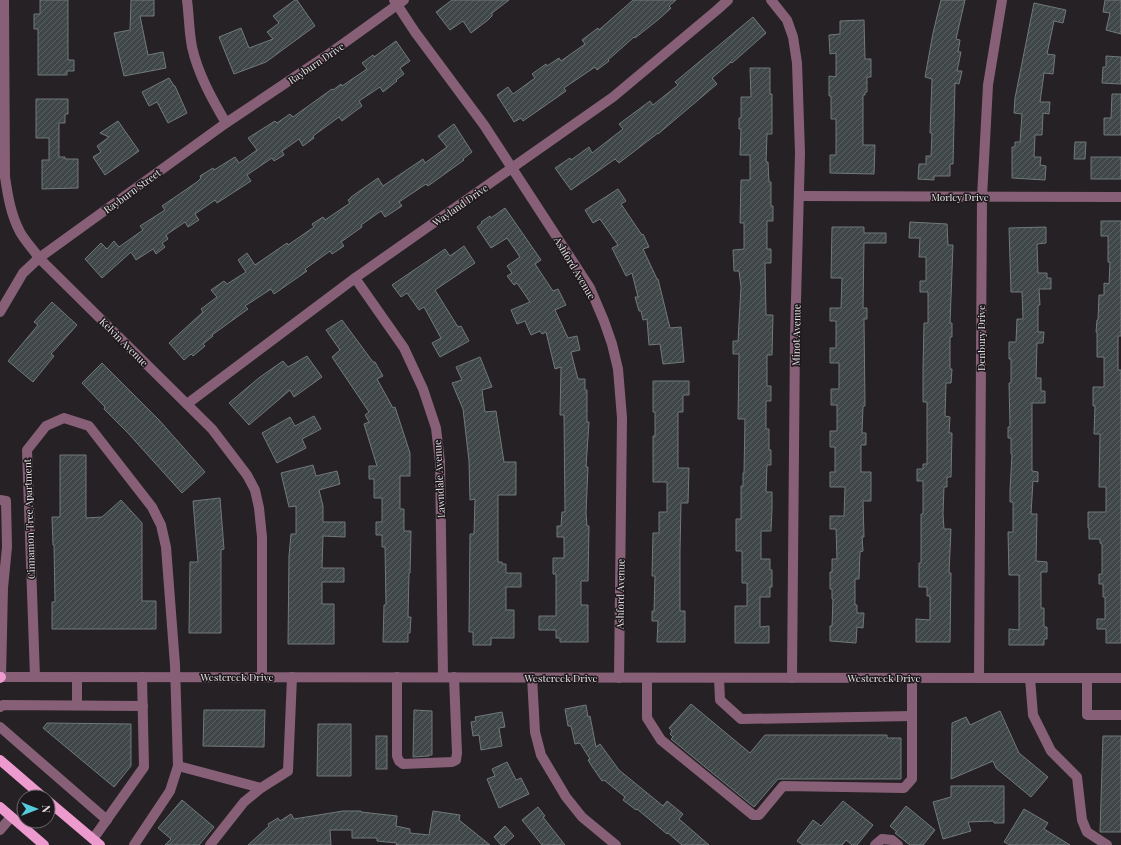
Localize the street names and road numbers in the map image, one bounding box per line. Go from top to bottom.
street label: Rayburn Drive [285,39,347,87]
street label: Rayburn Street [101,165,164,217]
street label: Wayland Drive [429,181,491,230]
street label: Morley Drive [931,190,989,204]
street label: Ashford Avenue [550,233,599,302]
street label: Minot Avenue [788,304,804,366]
street label: Denbury Drive [974,305,988,371]
street label: Kelvin Avenue [97,315,151,369]
street label: Lawndale Avenue [430,440,448,518]
street label: Cinnamon Tree Apartment [20,458,38,579]
street label: Ashford Avenue [612,559,628,630]
street label: Westcreek Drive [200,670,274,684]
street label: Westcreek Drive [524,671,598,685]
street label: Westcreek Drive [847,671,921,685]

